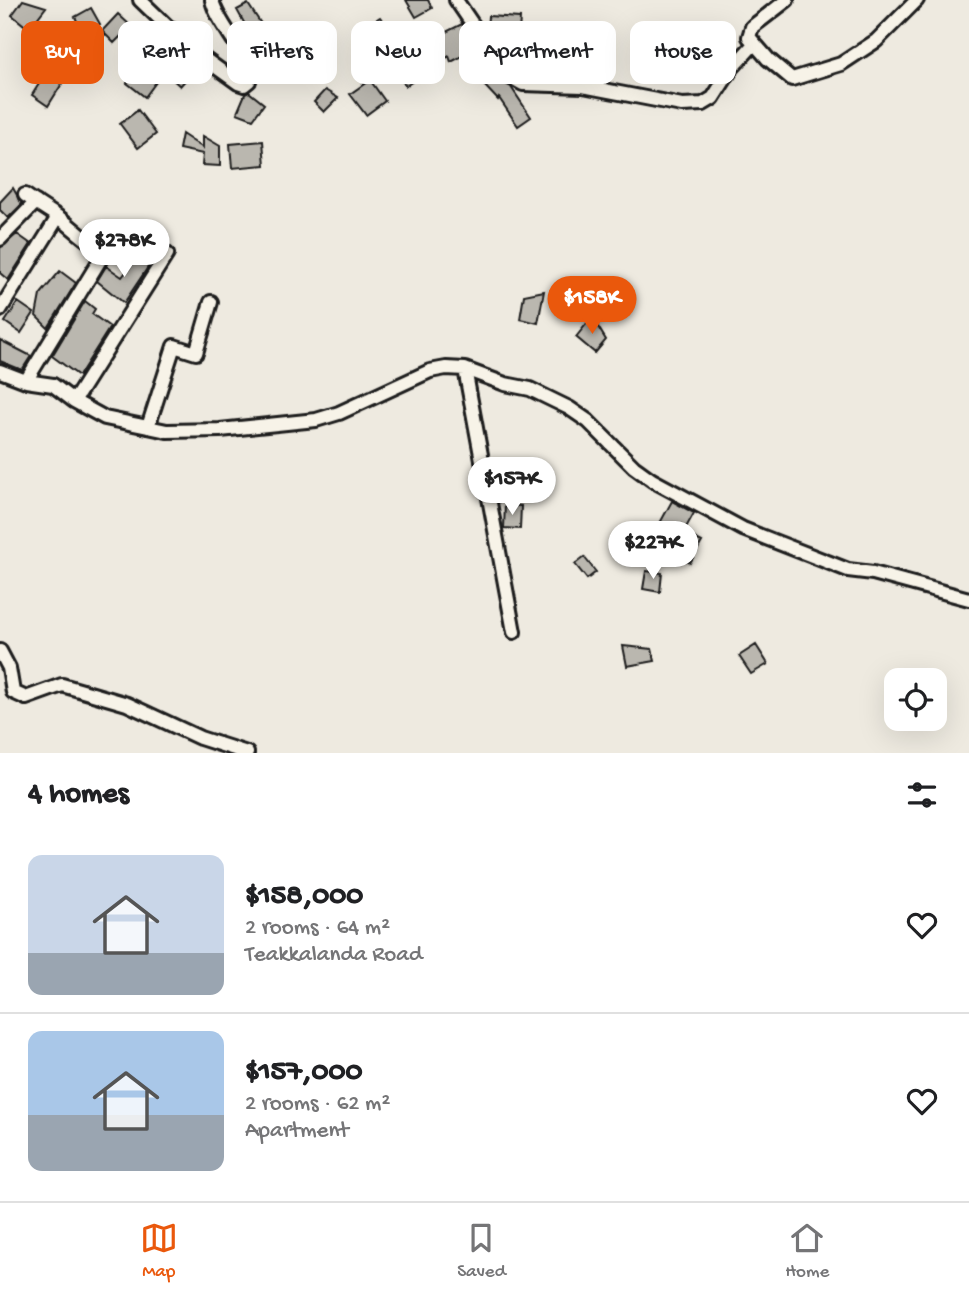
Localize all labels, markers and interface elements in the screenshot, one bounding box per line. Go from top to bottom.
chip: Buy [21,21,104,84]
chip: Rent [118,21,213,84]
chip: Filters [227,21,337,84]
chip: New [351,21,445,84]
chip: Apartment [459,21,616,84]
chip: House [630,21,736,84]
pin: $278K [75,219,173,279]
text: $278K [95,228,153,255]
pin: $158K [543,276,641,336]
text: $158K [564,285,620,312]
pin: $157K [463,458,561,517]
text: $157K [484,466,540,493]
pin: $227K [604,522,702,581]
text: $227K [624,530,682,557]
map controls [884,668,947,731]
button: locate [884,668,947,731]
icon: filters [903,776,941,814]
text: 4 homes [28,778,129,813]
text: $158,000 [245,880,363,915]
icon: home [84,883,168,967]
icon: heart [903,906,941,944]
text: 2 rooms · 64 m² [245,915,390,942]
text: Teakkalanda Road [245,942,422,969]
text: $157,000 [245,1056,363,1091]
icon: home [84,1059,168,1143]
icon: heart [903,1082,941,1120]
text: 2 rooms · 62 m² [245,1091,390,1118]
text: Apartment [245,1118,349,1145]
tab: Map [140,1219,178,1284]
tab: Saved [457,1219,506,1284]
tab: Home [785,1219,829,1284]

